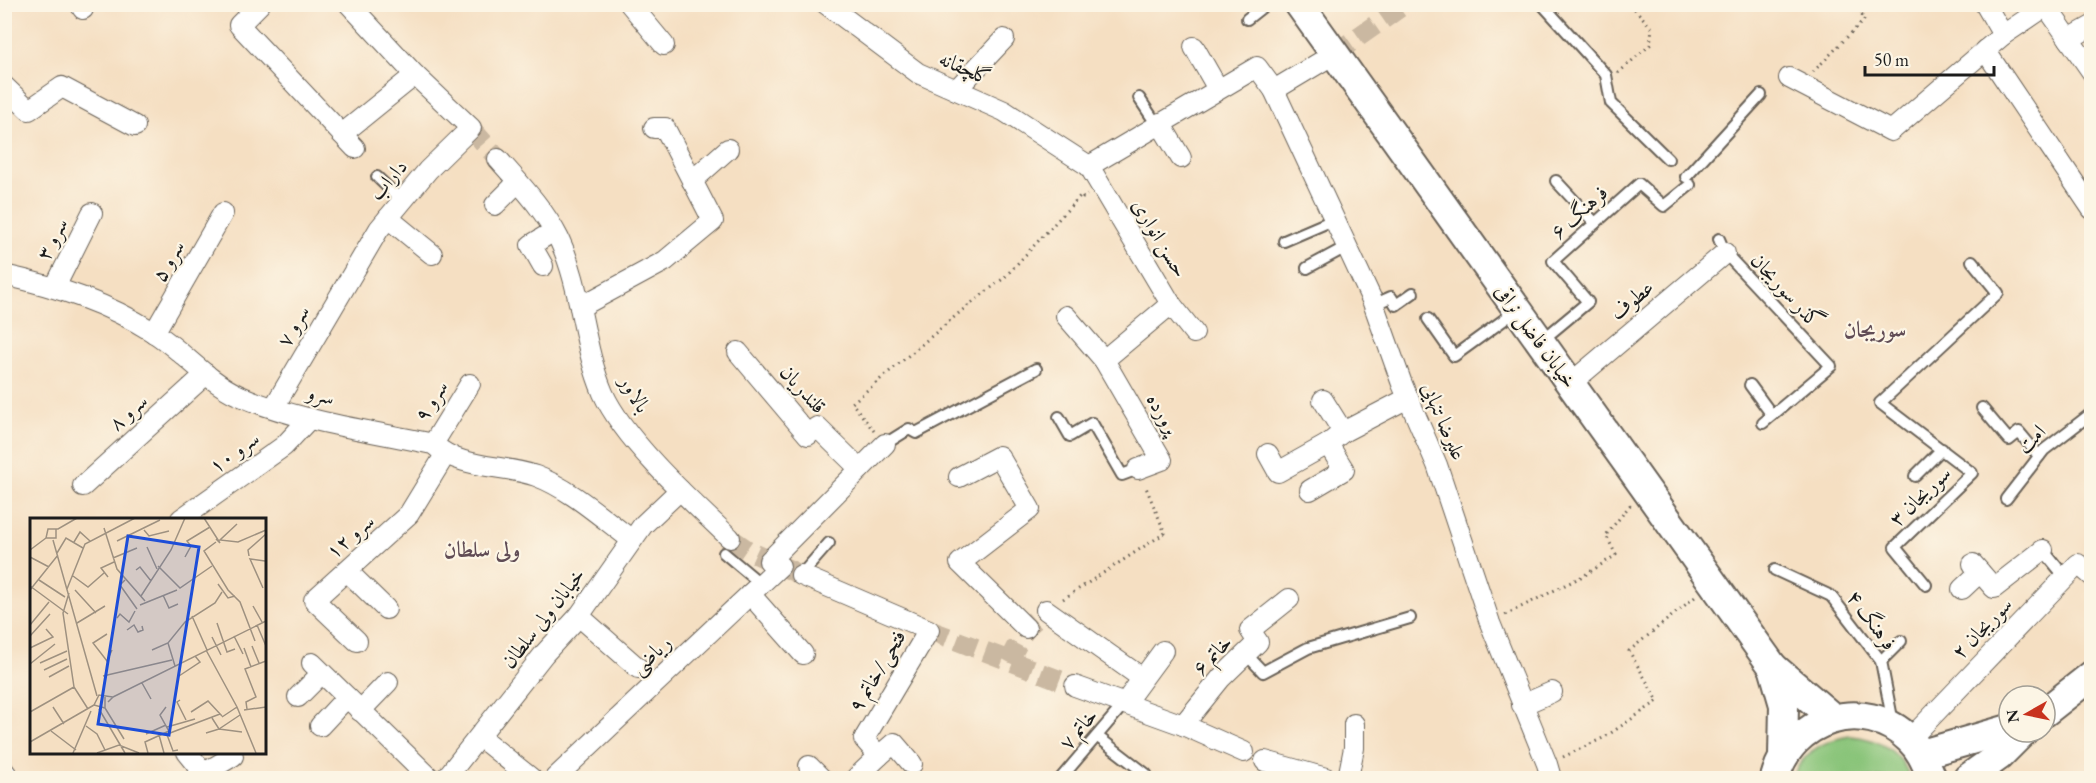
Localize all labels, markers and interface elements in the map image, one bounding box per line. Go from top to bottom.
scale bar [1865,39,1994,77]
street label: گلچقانه [935,44,995,91]
text: 50 m [1874,48,1909,71]
street label: داراب [362,153,413,206]
street label: فرهنگ ۶ [1544,179,1613,245]
street label: حسن انواری [1125,193,1195,283]
street label: سرو ۳ [30,213,74,265]
street label: سرو ۵ [145,235,191,287]
street label: گذر سوریجان [1745,246,1830,335]
street label: عطوف [1604,273,1659,326]
street label: خیابان فاضل نراقی [1488,278,1583,395]
street label: سرو ۷ [270,300,316,352]
district label: سوریجان [1844,315,1906,344]
street label: قلندریان [774,358,833,419]
street label: بالاور [613,368,657,417]
street label: سرو ۹ [408,375,454,427]
street label: سرو [302,378,338,412]
street label: علیرضا تنهایی [1415,378,1473,464]
street label: سرو ۸ [102,387,154,437]
street label: پرورده [1141,388,1187,442]
street label: امت [2010,418,2051,459]
street label: سرو ۱۰ [203,424,265,480]
street label: سوریجان ۳ [1883,459,1956,532]
street label: سرو ۱۲ [320,507,380,565]
inset map [30,518,266,753]
district label: ولی سلطان [444,535,520,564]
street label: خیابان ولی سلطان [495,562,590,674]
street label: فرهنگ ۴ [1841,584,1903,655]
street label: سوریجان ۲ [1945,591,2018,664]
street label: فتحی/خاتم ۹ [841,625,916,719]
street label: ریاضی [625,629,678,682]
street label: خاتم ۶ [1186,629,1241,684]
north arrow [1997,684,2057,744]
street label: خاتم ۷ [1052,702,1107,758]
text: N [2001,708,2024,724]

